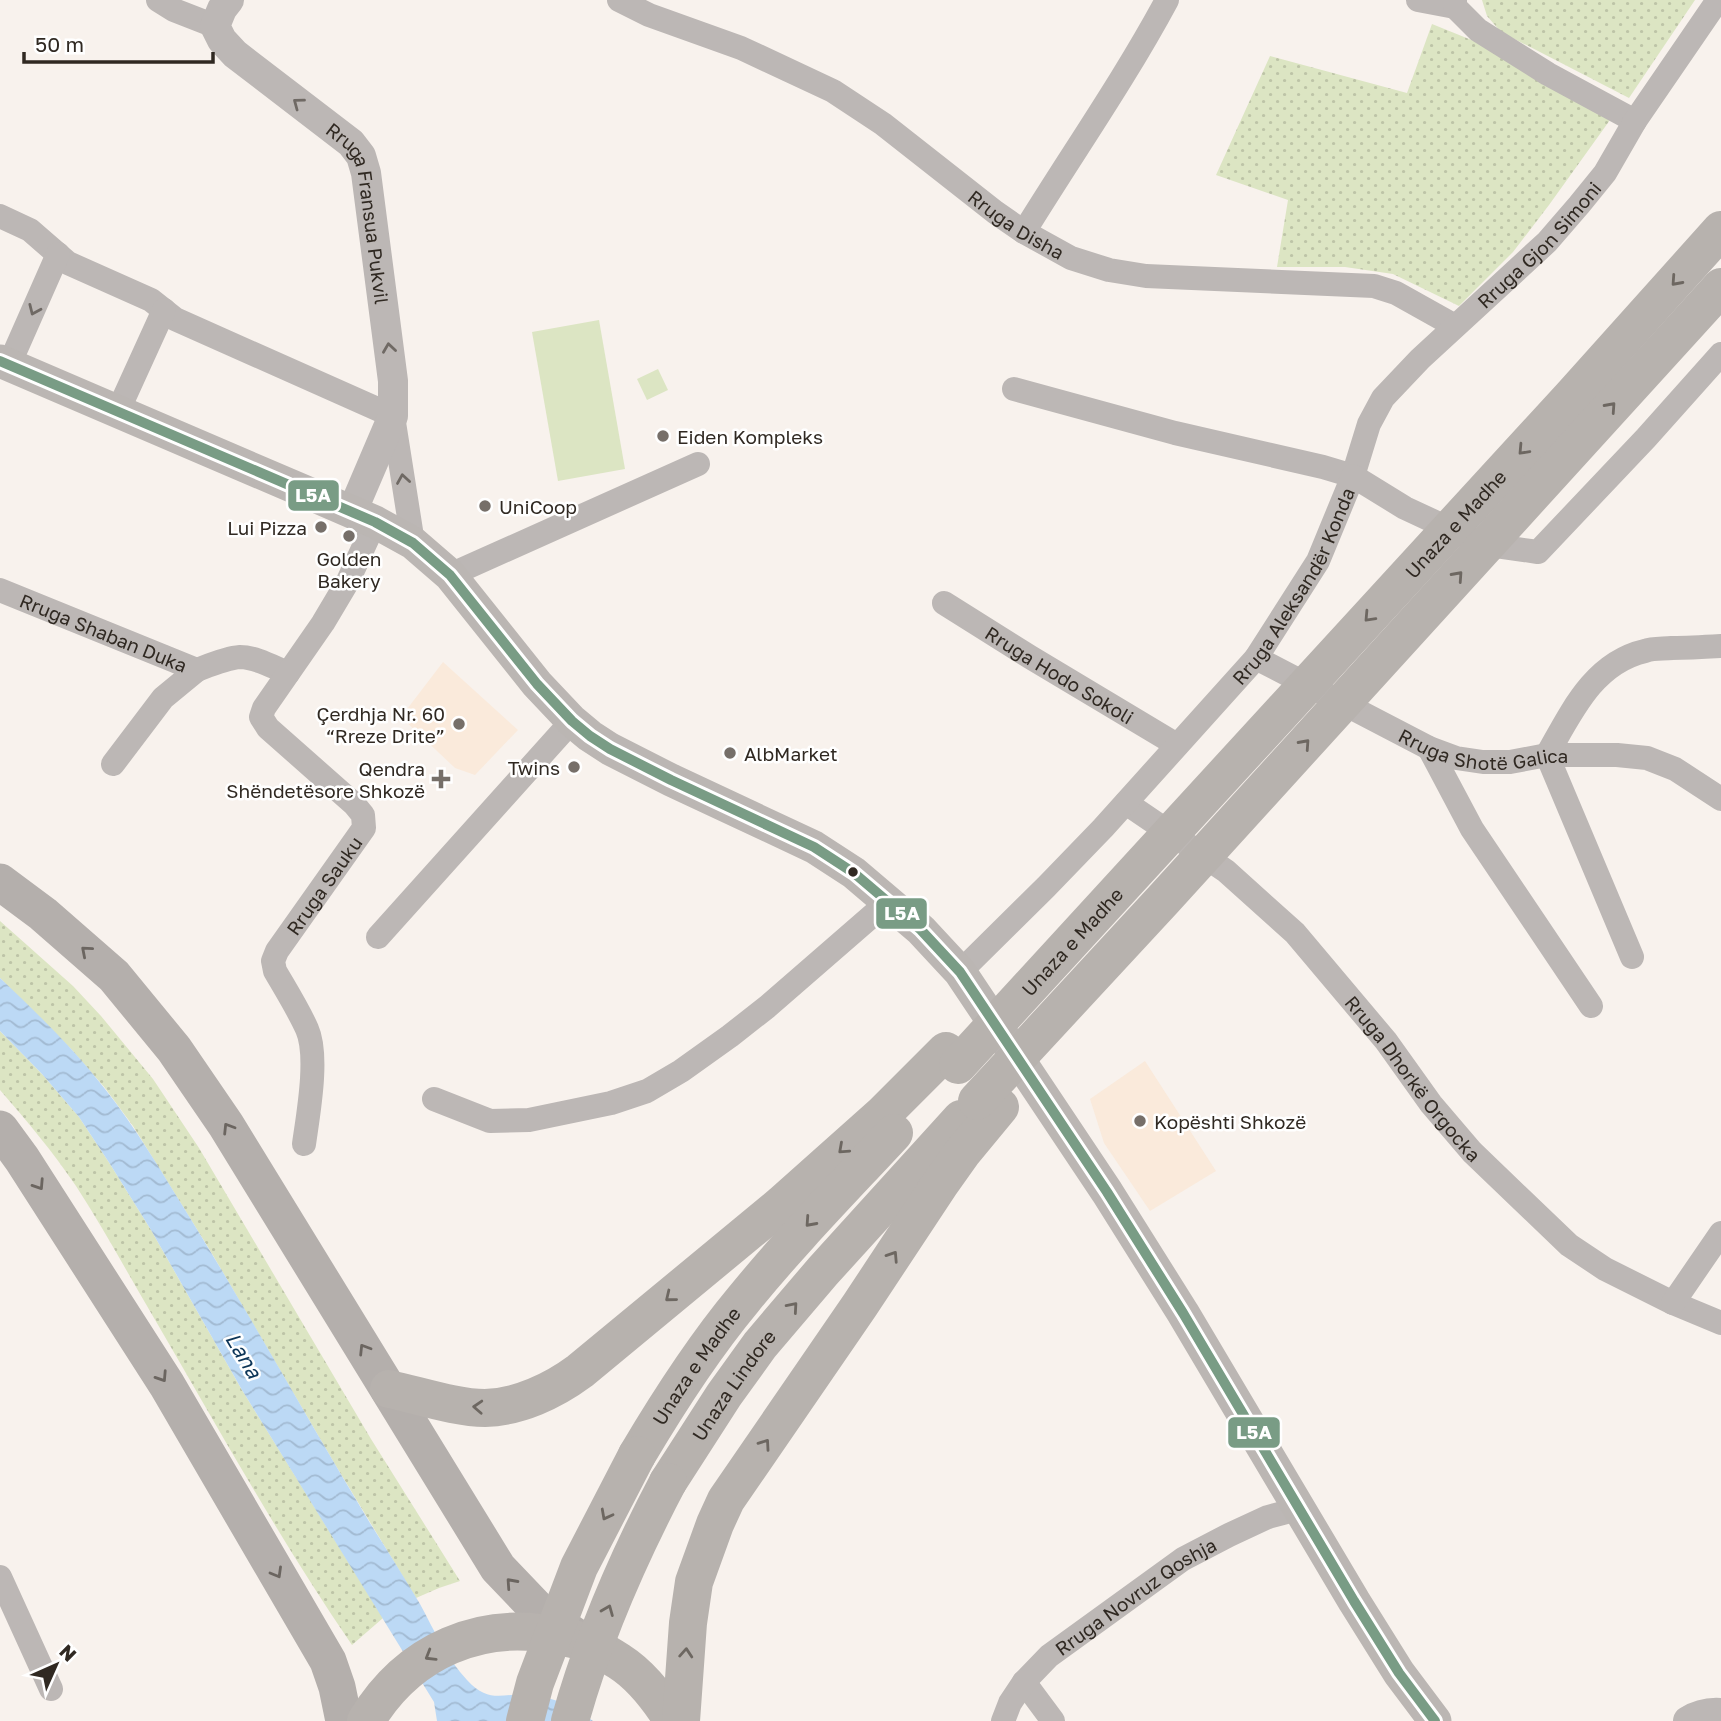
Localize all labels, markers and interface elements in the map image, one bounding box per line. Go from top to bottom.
scale bar [24,21,214,65]
text: 50 m [35,31,84,57]
one-way arrow [293,99,306,111]
street label: Rruga Fransua Pukvil [322,117,394,305]
street label: Rruga Gjon Simoni [1472,176,1605,312]
street label: Rruga Disha [964,184,1069,264]
one-way arrow [1671,273,1684,286]
one-way arrow [28,303,42,315]
one-way arrow [382,342,397,354]
one-way arrow [1603,403,1615,416]
place label: Eiden Kompleks [677,425,823,448]
marker: Eiden Kompleks [655,428,671,444]
one-way arrow [1519,442,1531,455]
street label: Unaza e Madhe [1400,465,1510,582]
one-way arrow [396,473,411,485]
line badge: L5A [287,479,340,512]
text: L5A [295,483,331,506]
street label: Rruga Aleksandër Konda [1227,484,1359,689]
place label: UniCoop [499,495,577,518]
marker: UniCoop [477,498,493,514]
place label: Lui Pizza [227,516,307,539]
marker: Lui Pizza [313,519,329,535]
marker: Golden Bakery [341,528,357,544]
place label: Golden Bakery [316,547,382,592]
one-way arrow [1450,571,1462,584]
street label: Rruga Shaban Duka [17,588,191,676]
one-way arrow [1365,609,1377,622]
street label: Rruga Hodo Sokoli [981,621,1138,728]
place label: Çerdhja Nr. 60 “Rreze Drite” [317,702,445,747]
marker: Çerdhja Nr. 60 “Rreze Drite” [451,716,467,732]
street label: Rruga Shotë Galica [1395,723,1568,774]
one-way arrow [1297,739,1309,752]
place label: AlbMarket [744,742,838,765]
marker: AlbMarket [722,745,738,761]
place label: Twins [508,756,560,779]
place label: Qendra Shëndetësore Shkozë [226,757,425,802]
marker: Twins [566,759,582,775]
marker: Qendra Shëndetësore Shkozë [431,769,451,789]
street label: Rruga Sauku [281,831,366,939]
unlabelled marker [846,865,860,879]
street label: Unaza e Madhe [1016,882,1127,1000]
line badge: L5A [875,897,928,930]
text: L5A [884,901,920,924]
one-way arrow [81,947,94,959]
street label: Rruga Dhorkë Orgocka [1341,990,1486,1166]
place label: Kopështi Shkozë [1154,1110,1306,1133]
marker: Kopështi Shkozë [1132,1113,1148,1129]
one-way arrow [223,1122,236,1135]
one-way arrow [838,1141,851,1153]
one-way arrow [30,1178,43,1191]
one-way arrow [806,1214,819,1227]
one-way arrow [884,1251,897,1264]
one-way arrow [666,1289,679,1301]
street label: Unaza e Madhe [647,1302,745,1429]
one-way arrow [785,1302,797,1315]
street label: Unaza Lindore [686,1324,780,1445]
water label: Lana [220,1327,268,1384]
one-way arrow [360,1344,373,1357]
one-way arrow [154,1369,167,1382]
one-way arrow [472,1399,483,1414]
line badge: L5A [1227,1416,1281,1449]
text: L5A [1236,1420,1272,1443]
one-way arrow [757,1439,769,1452]
one-way arrow [600,1508,614,1520]
street label: Rruga Novruz Qoshja [1050,1532,1220,1660]
one-way arrow [268,1565,281,1578]
one-way arrow [507,1578,520,1591]
one-way arrow [600,1605,614,1617]
north arrow [21,1630,91,1700]
text: N [55,1639,82,1666]
one-way arrow [678,1647,693,1658]
one-way arrow [425,1648,438,1661]

